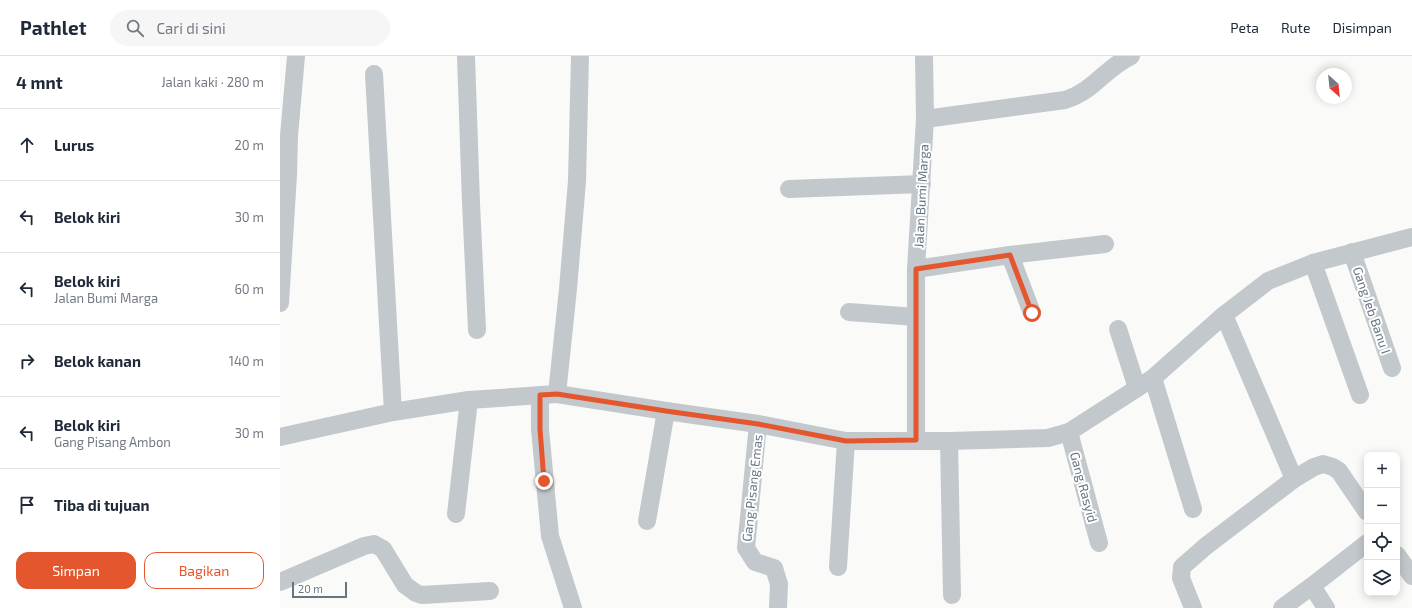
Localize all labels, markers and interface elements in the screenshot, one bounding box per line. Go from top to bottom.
search box [110,10,390,46]
text: Pathlet [20,16,86,39]
icon: search [124,17,146,39]
text: Cari di sini [156,19,226,37]
text: Peta [1230,19,1259,36]
text: Rute [1281,19,1310,36]
text: Disimpan [1332,19,1392,36]
north arrow [1316,68,1352,104]
text: 4 mnt [16,72,63,92]
text: Jalan kaki · 280 m [161,74,264,90]
icon: ahead [16,134,38,156]
text: Lurus [54,136,94,154]
text: 20 m [235,137,264,153]
street label: Jalan Bumi Marga [910,144,932,248]
icon: left [16,206,38,228]
text: Belok kiri [54,208,120,226]
text: 30 m [235,209,264,225]
street label: Gang Jeb Banu I [1350,264,1394,356]
text: Belok kiri [54,272,120,290]
icon: left [16,278,38,300]
text: 60 m [234,281,264,297]
text: Jalan Bumi Marga [54,290,158,306]
route start [1023,304,1041,322]
icon: right [16,350,38,372]
text: Belok kanan [54,352,141,370]
text: 140 m [229,353,264,369]
text: Belok kiri [54,416,120,434]
icon: left [16,422,38,444]
text: 30 m [235,425,264,441]
text: Gang Pisang Ambon [54,434,171,450]
street label: Gang Pisang Emas [738,434,766,542]
street label: Gang Rasyid [1067,450,1101,524]
map controls [1364,452,1400,596]
button: + [1364,452,1400,488]
route end [535,472,553,490]
button: − [1364,488,1400,524]
icon: arrive [16,494,38,516]
text: Tiba di tujuan [54,496,150,514]
button: locate [1364,524,1400,560]
button: Simpan [16,552,136,589]
button: Bagikan [144,552,264,589]
button: layers [1364,560,1400,596]
scale bar [292,580,347,599]
text: 20 m [298,582,323,595]

